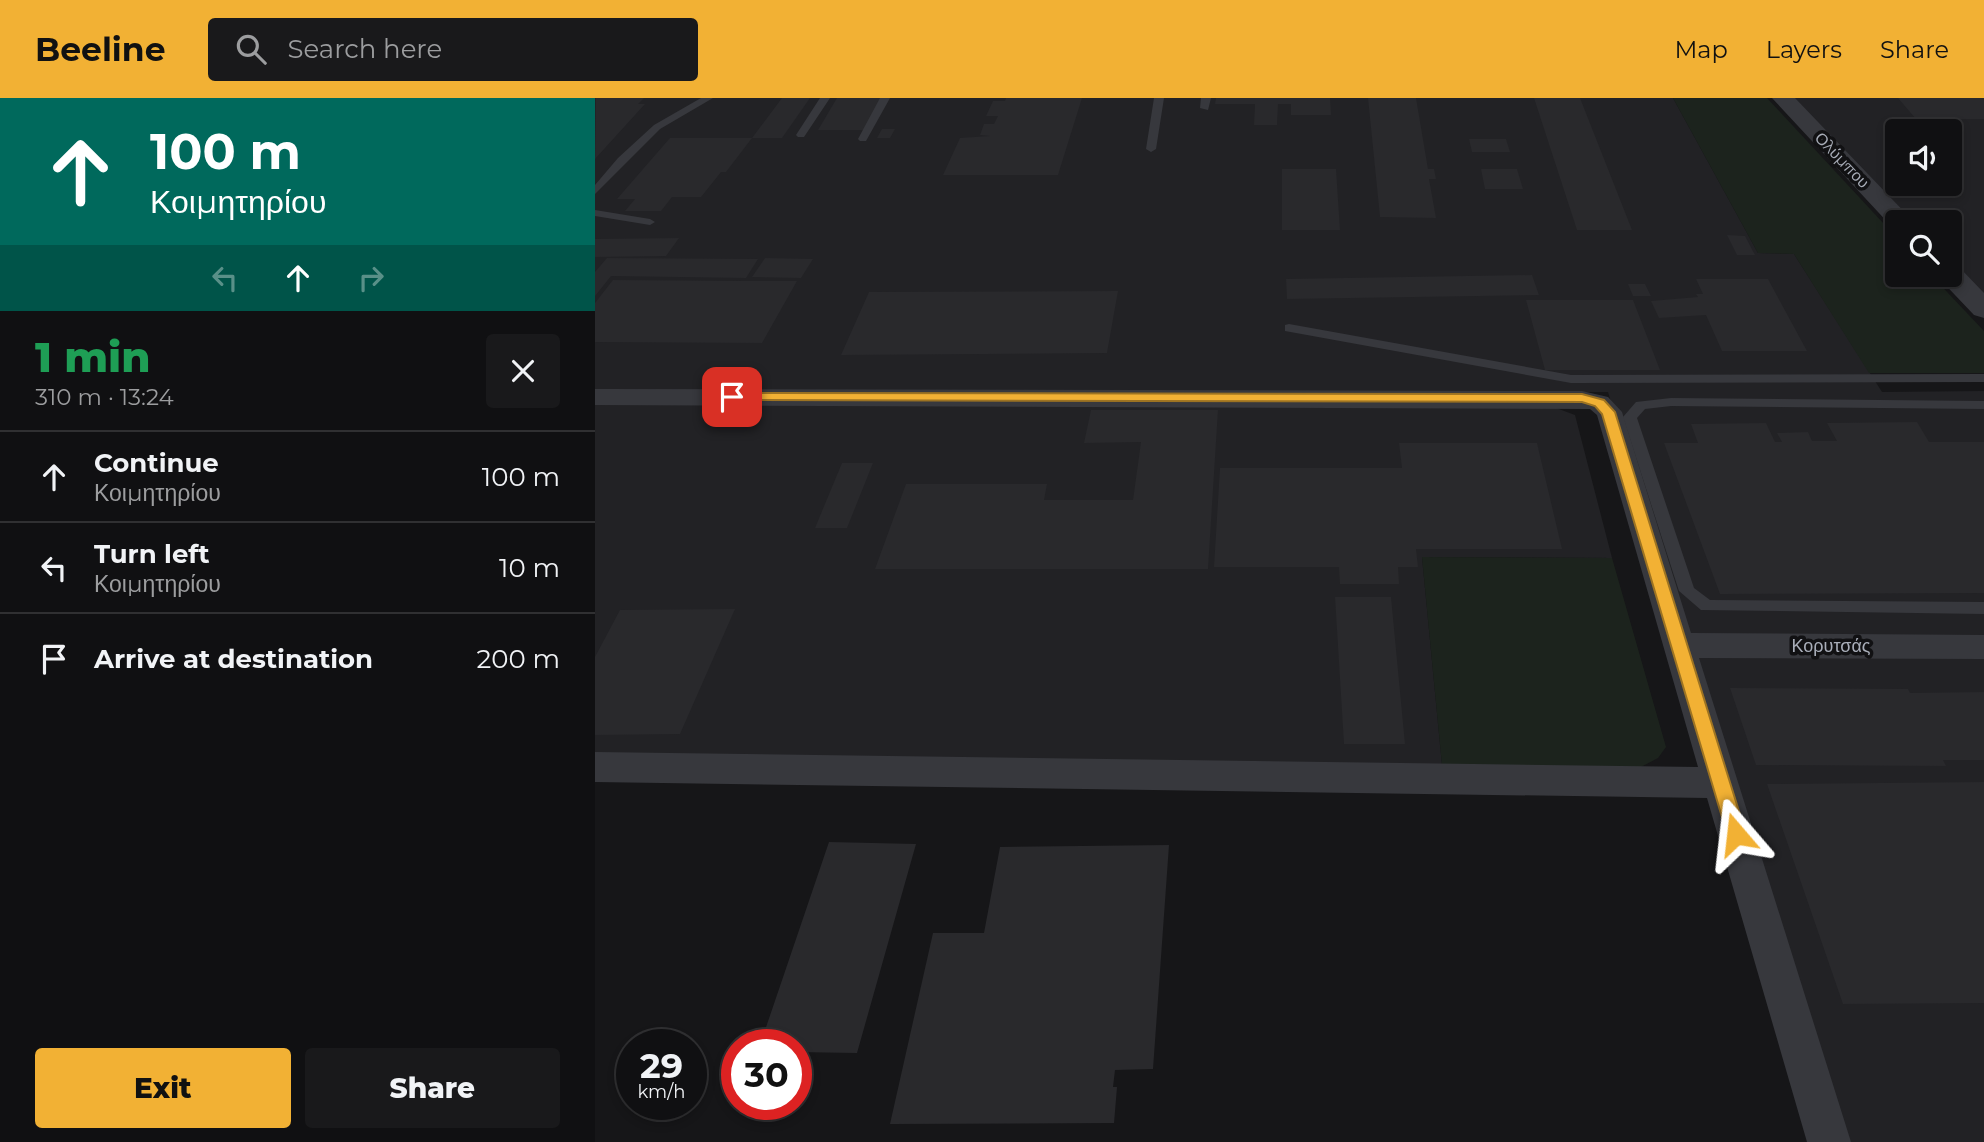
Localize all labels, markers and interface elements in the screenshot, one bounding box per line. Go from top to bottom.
search box [208,18,698,81]
text: Beeline [35,29,166,69]
icon: search [232,30,270,68]
text: Search here [288,33,442,65]
text: Map [1674,35,1728,64]
text: Layers [1766,35,1842,64]
text: Share [1880,35,1949,64]
map controls [1885,119,1962,287]
button: sound [1885,119,1962,196]
text: 100 m [150,122,301,181]
icon: ahead [35,126,126,217]
street label: Ολύμπου [1811,128,1873,192]
text: Κοιμητηρίου [150,182,326,221]
button: search [1885,210,1962,287]
icon: left [206,259,244,297]
icon: ahead [279,259,317,297]
icon: right [352,259,390,297]
text: 1 min [35,331,151,383]
button: close [486,334,560,408]
pin [702,367,762,427]
icon: arrive [713,378,751,416]
text: 310 m · 13:24 [35,383,174,411]
text: Continue [94,447,219,479]
icon: ahead [35,458,73,496]
text: 100 m [482,461,560,493]
text: Κοιμητηρίου [94,479,221,507]
text: Turn left [94,538,210,570]
icon: left [35,549,73,587]
text: 10 m [499,552,560,584]
text: Κοιμητηρίου [94,570,221,598]
street label: Κορυτσάς [1792,635,1871,657]
icon: arrive [35,640,73,678]
text: Arrive at destination [94,643,373,675]
text: 200 m [476,643,560,675]
position arrow [1699,797,1773,871]
speed limit sign: 30 [721,1029,812,1120]
text: 29 [640,1044,683,1087]
button: Exit [35,1048,291,1128]
button: Share [305,1048,560,1128]
text: km/h [637,1081,686,1103]

